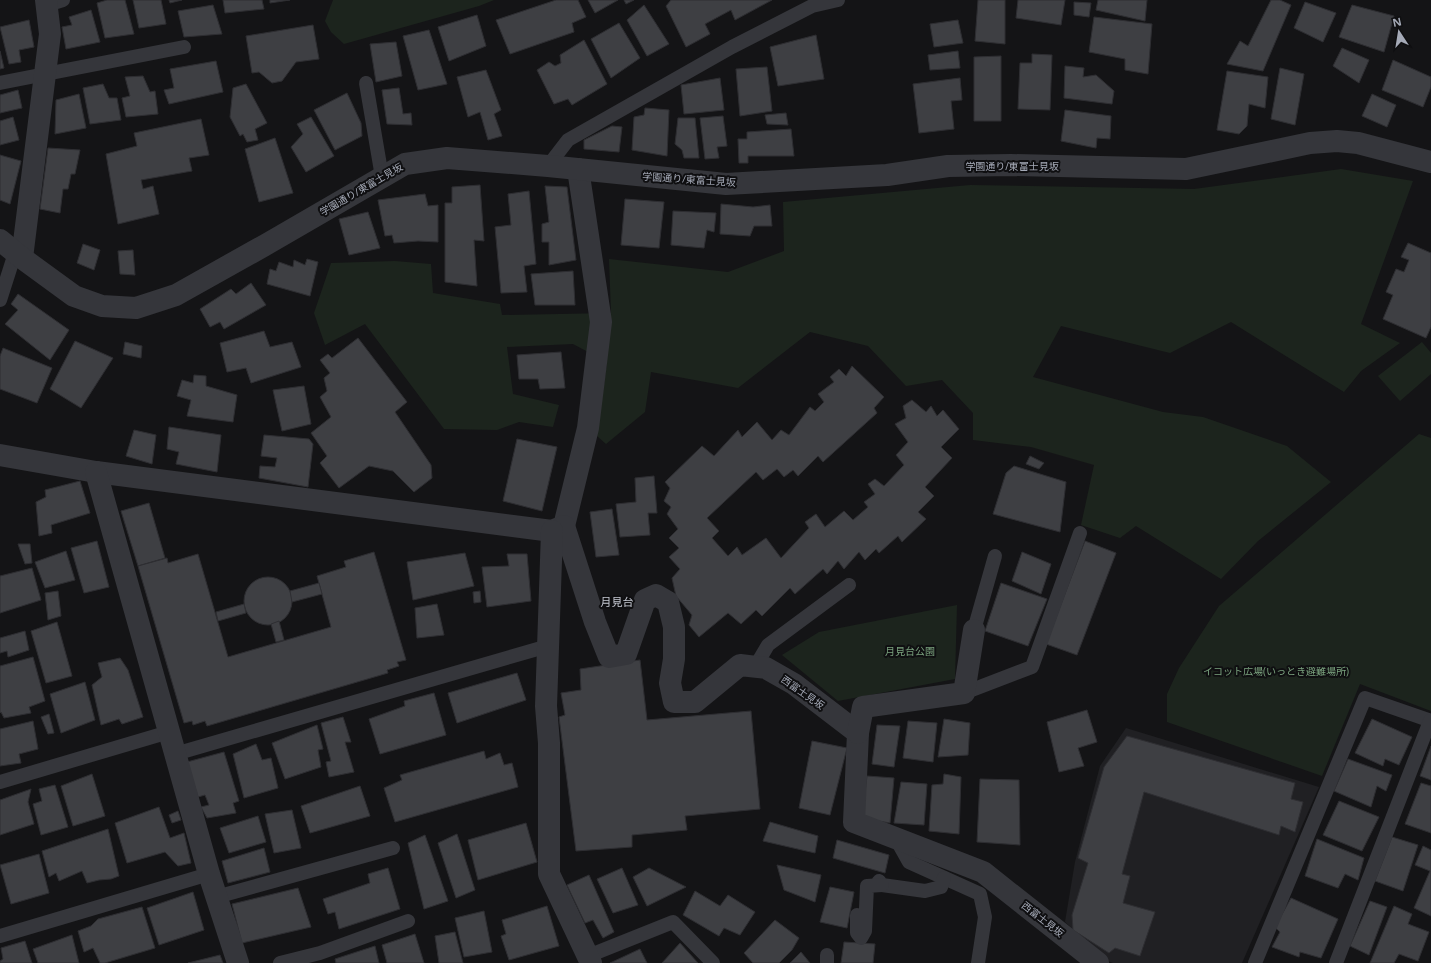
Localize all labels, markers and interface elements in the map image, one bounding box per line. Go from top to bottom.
north arrow [1379,12,1419,52]
text: N [1391,13,1403,30]
street label: 学園通り/東富士見坂 [965,159,1059,173]
street label: 学園通り/東富士見坂 [317,160,405,218]
street label: 学園通り/東富士見坂 [642,169,736,189]
district label: 月見台 [601,594,634,609]
park label: 月見台公園 [885,644,935,658]
park label: イコット広場(いっとき避難場所) [1203,664,1349,678]
street label: 西富士見坂 [779,672,827,712]
street label: 西富士見坂 [1019,898,1067,940]

